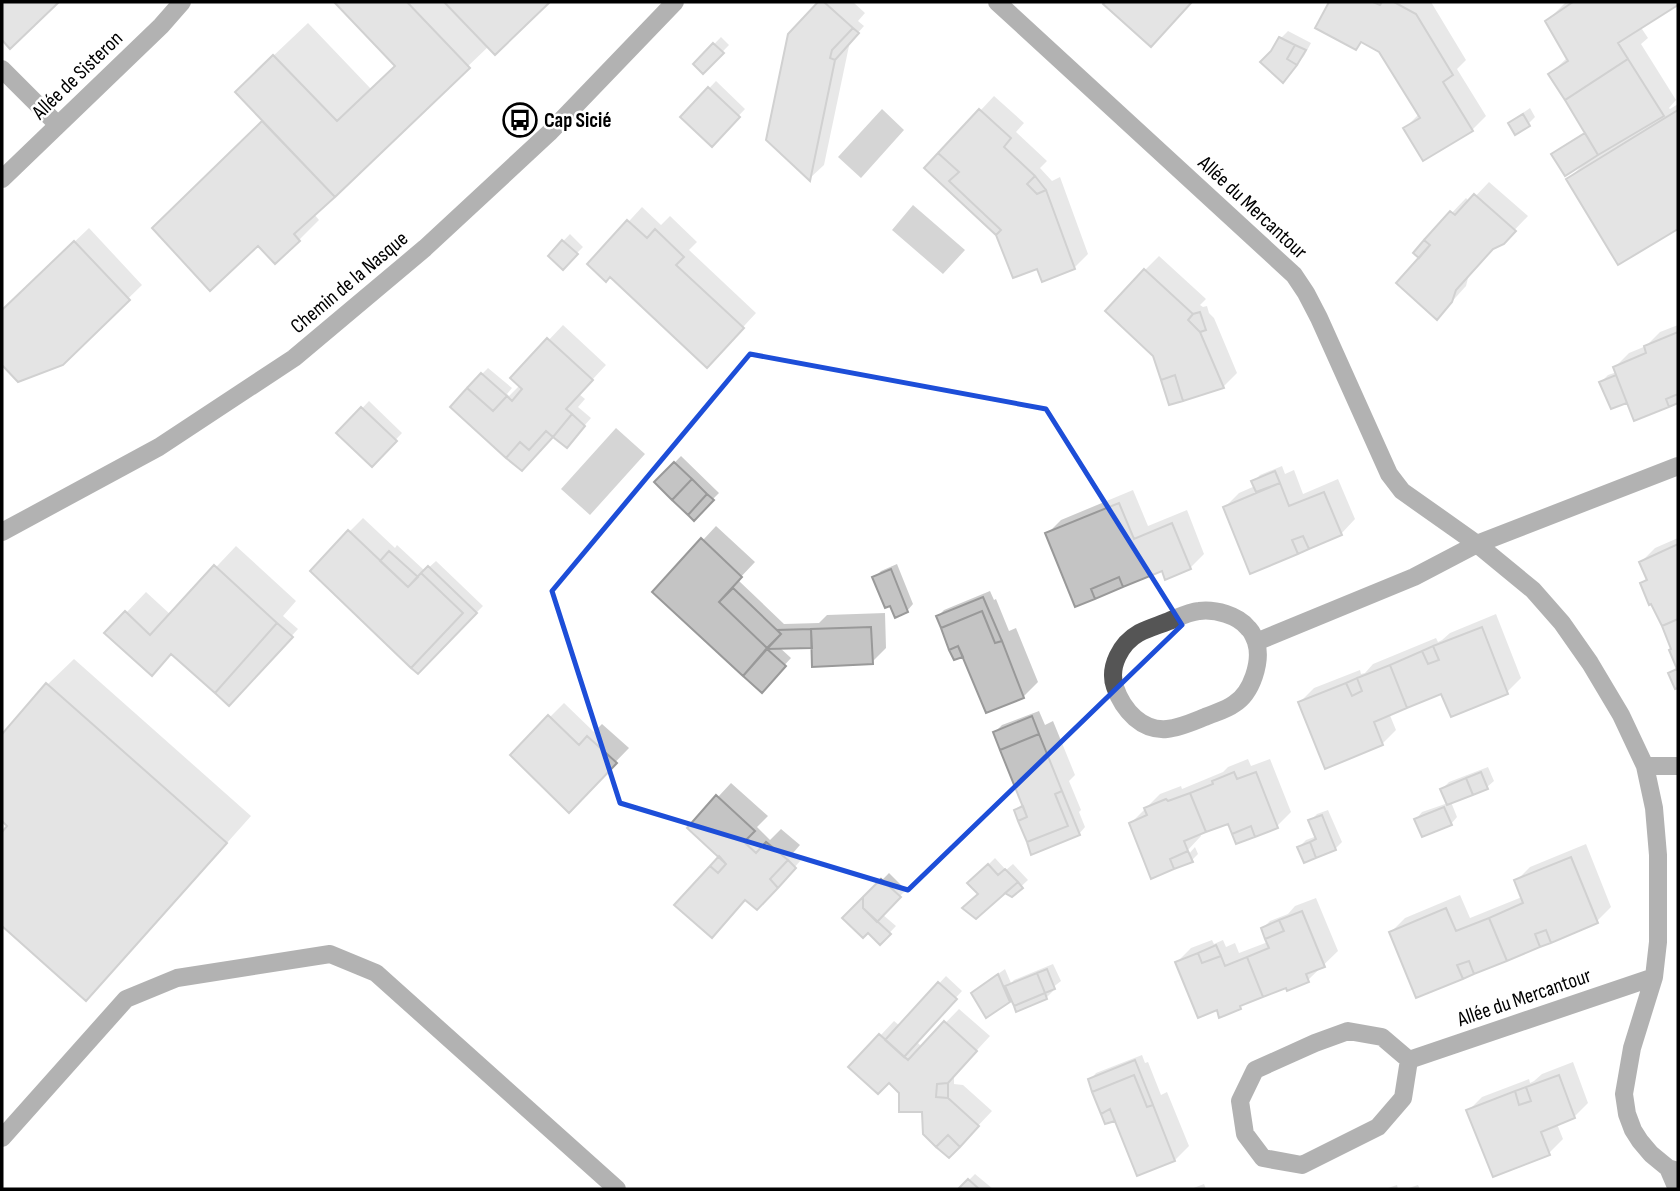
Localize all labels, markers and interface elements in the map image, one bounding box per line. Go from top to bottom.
street label: Allée de Sisteron [26,26,128,125]
bus stop icon: Cap Sicié [501,101,539,139]
place label: Cap Sicié [544,108,611,133]
street label: Allée du Mercantour [1192,150,1312,264]
street label: Chemin de la Nasque [286,226,413,339]
street label: Allée du Mercantour [1453,963,1594,1032]

